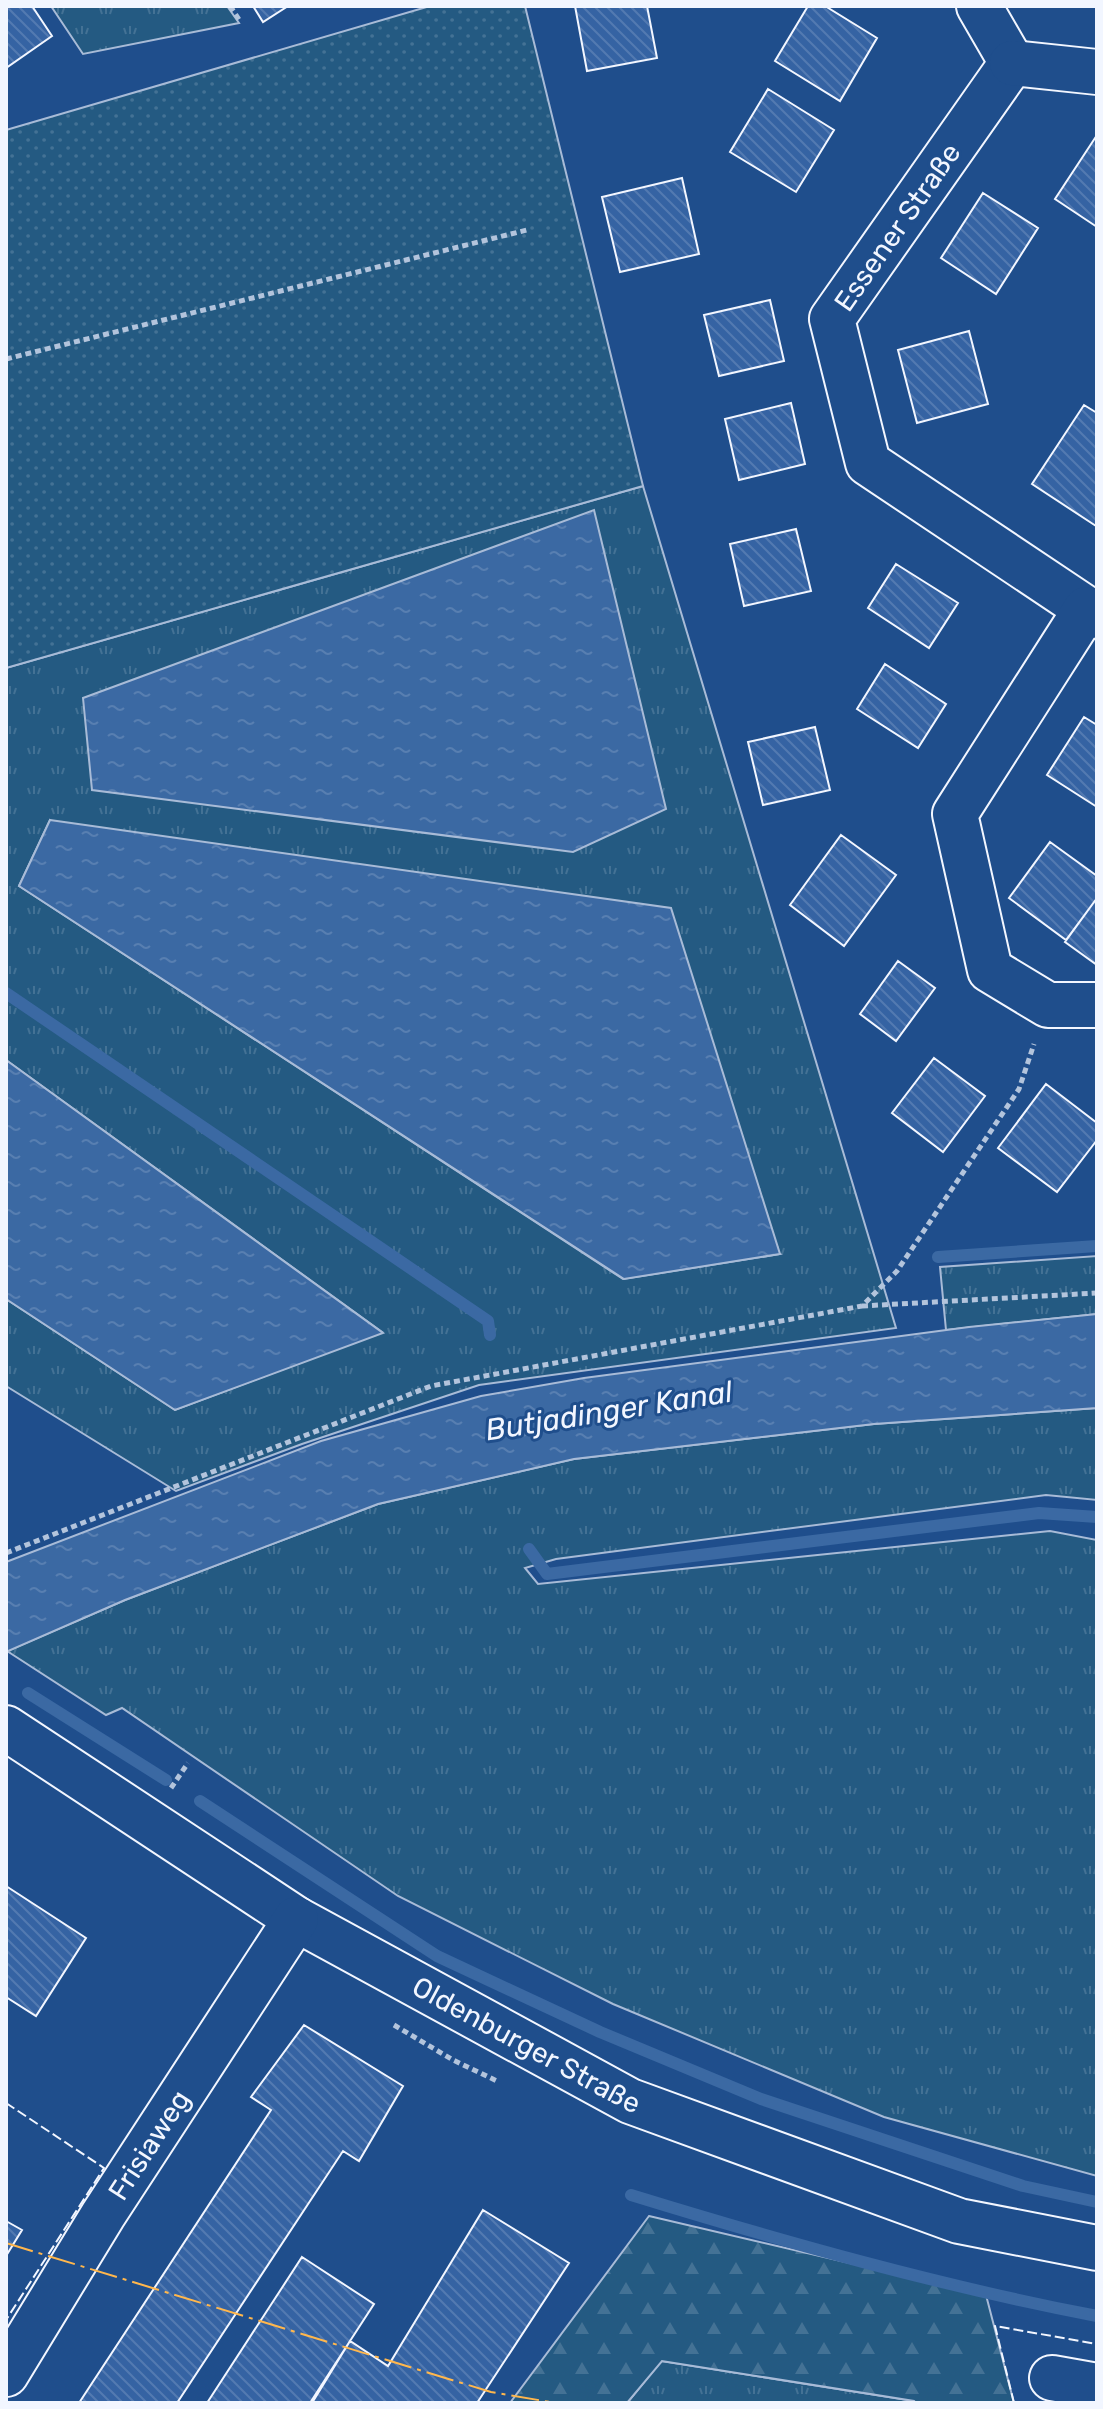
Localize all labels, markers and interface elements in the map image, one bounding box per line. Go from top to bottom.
street label: Essener Straße [827,137,967,317]
water label: Butjadinger Kanal [483,1374,736,1448]
street label: Oldenburger Straße [407,1970,645,2120]
street label: Frisiaweg [101,2084,197,2206]

